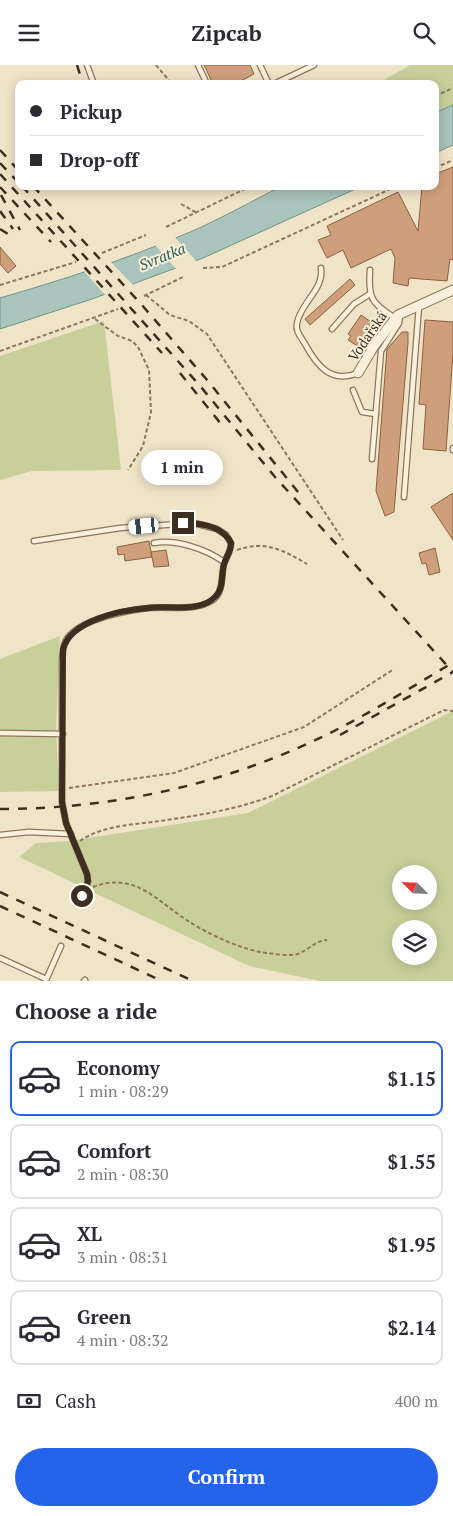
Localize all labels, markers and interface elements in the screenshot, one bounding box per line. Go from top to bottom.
text: Zipcab [191,18,262,47]
icon: menu [15,19,43,47]
icon: search [410,19,438,47]
text: Pickup [60,99,122,124]
text: Drop-off [60,147,138,172]
water label: Svratka [136,238,188,274]
street label: Vodařská [343,307,391,365]
callout: 1 min [142,451,224,485]
text: 1 min [160,456,204,478]
route end [172,512,194,534]
car [128,517,159,535]
north arrow [392,865,438,910]
map controls [392,865,437,965]
route start [71,885,93,907]
button: layers [392,920,437,965]
text: Choose a ride [15,996,157,1025]
text: Economy [77,1055,160,1080]
icon: car [17,1056,62,1101]
text: $1.15 [387,1066,436,1091]
text: 1 min · 08:29 [77,1080,169,1102]
text: Comfort [77,1138,152,1163]
icon: car [17,1139,62,1184]
text: $1.55 [387,1149,436,1174]
text: 2 min · 08:30 [77,1163,169,1185]
text: XL [77,1221,102,1246]
icon: car [17,1222,62,1267]
text: $1.95 [387,1232,436,1257]
text: 3 min · 08:31 [77,1246,169,1268]
text: Green [77,1304,131,1329]
icon: car [17,1305,62,1350]
text: $2.14 [387,1315,436,1340]
text: 4 min · 08:32 [77,1329,169,1351]
icon: cash [15,1387,43,1415]
text: Cash [55,1388,96,1413]
text: 400 m [395,1390,438,1412]
button: Confirm [15,1448,438,1506]

